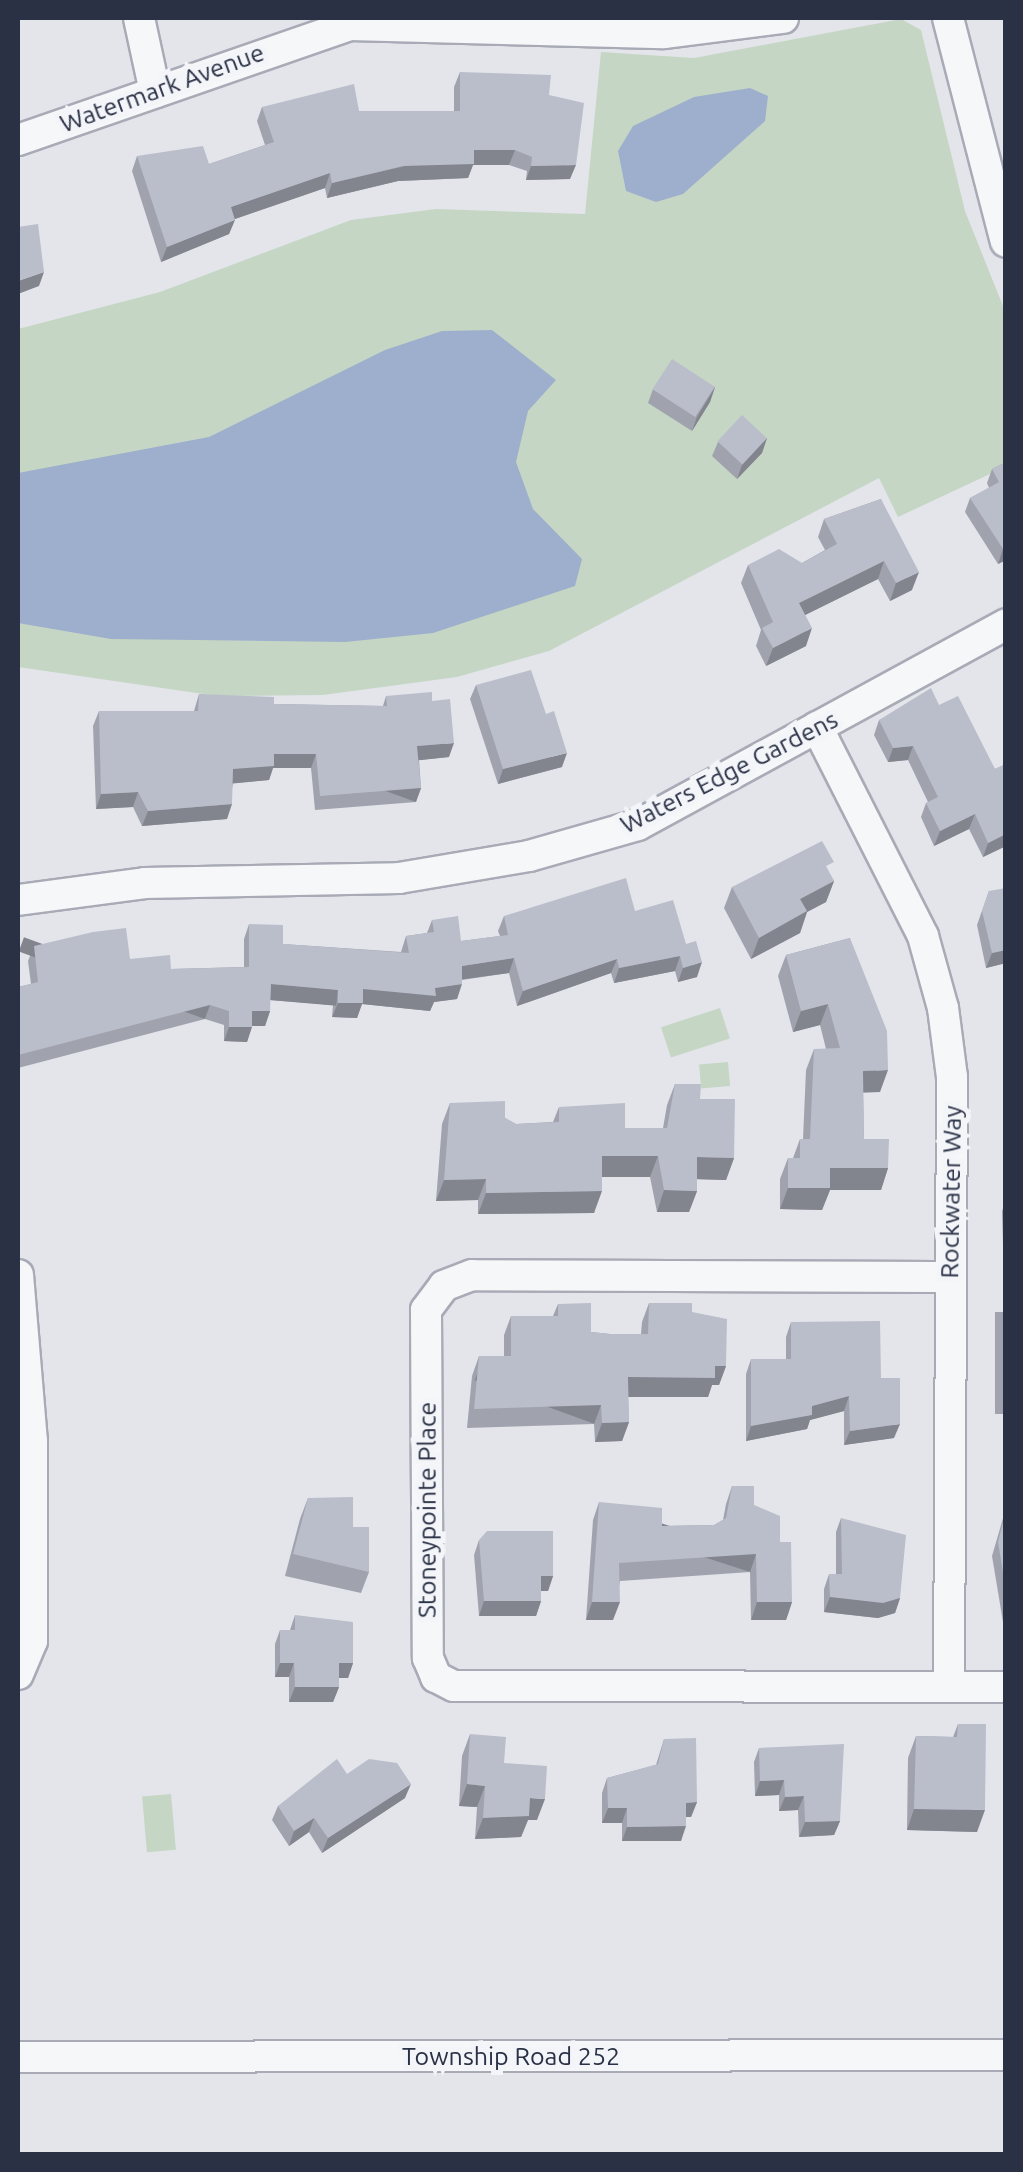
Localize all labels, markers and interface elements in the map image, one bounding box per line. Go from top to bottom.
street label: Watermark Avenue [56,37,268,139]
street label: Waters Edge Gardens [615,704,843,840]
street label: Rockwater Way [934,1105,968,1279]
street label: Stoneypointe Place [412,1402,442,1618]
street label: Township Road 252 [402,2041,620,2071]

